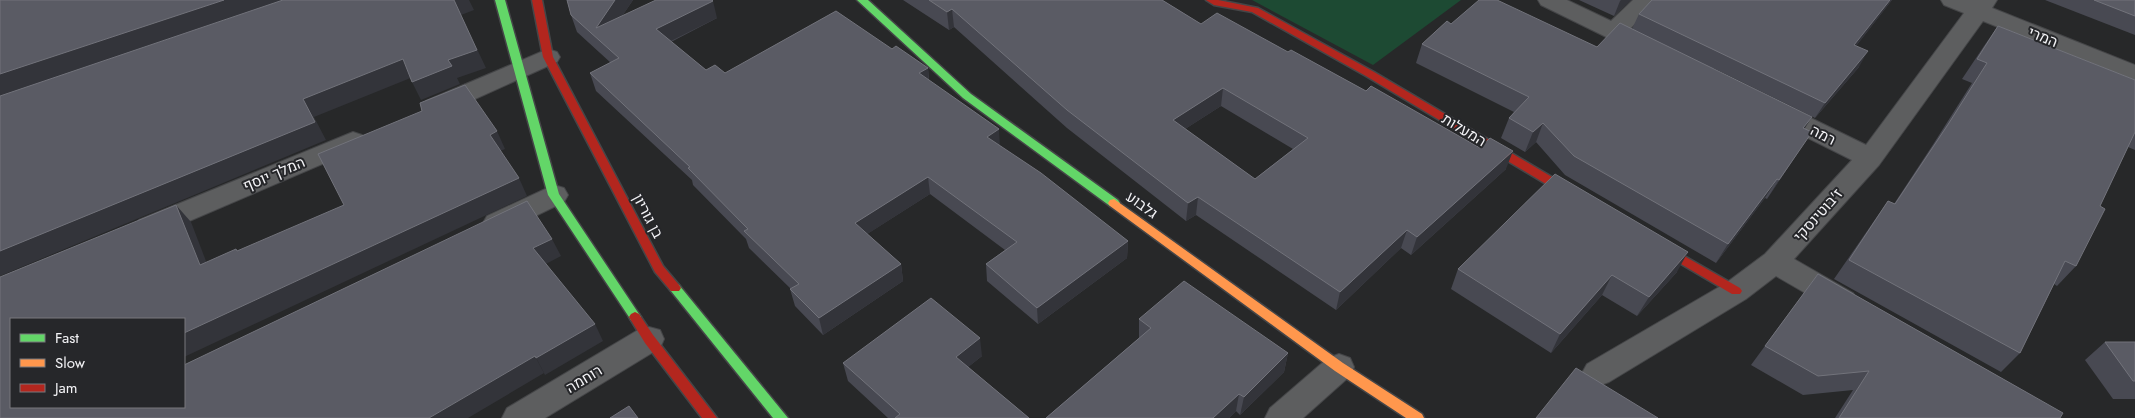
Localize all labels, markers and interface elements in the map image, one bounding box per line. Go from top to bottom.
street label: המרי [2025,21,2061,53]
street label: המעלות [1438,108,1490,152]
street label: רמה [1807,119,1839,151]
street label: המלך יוסף [240,151,308,197]
street label: ז'בוטינסקי [1788,184,1848,246]
street label: גלבוע [1122,186,1163,224]
street label: בן גוריון [627,190,669,242]
legend [10,318,185,408]
text: Fast [55,327,79,349]
text: Slow [55,352,86,374]
street label: רוחמה [562,359,606,399]
text: Jam [53,377,78,399]

